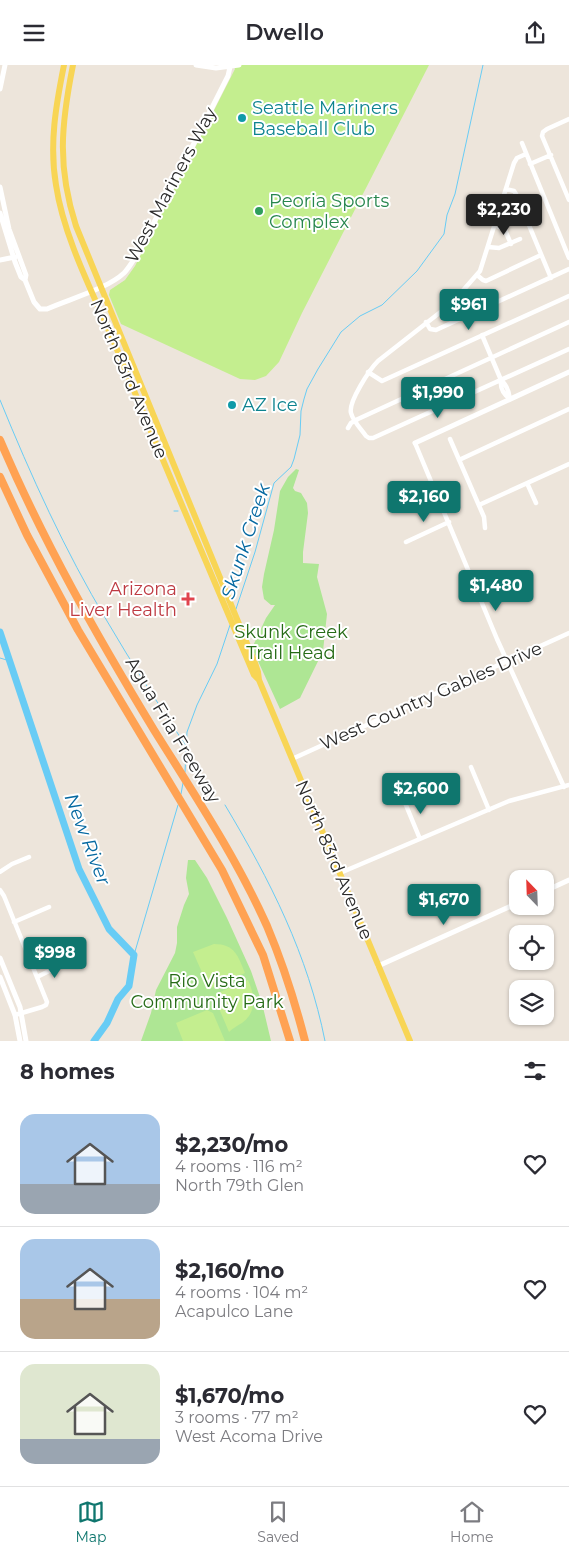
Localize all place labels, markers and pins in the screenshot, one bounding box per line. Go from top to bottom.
place label: Seattle Mariners Baseball Club [252,97,398,140]
marker: Seattle Mariners Baseball Club [236,112,248,124]
place label: Peoria Sports Complex [269,190,389,233]
pin: $2,230 [463,193,545,236]
marker: Peoria Sports Complex [253,205,265,217]
pin: $961 [439,289,499,331]
pin: $1,990 [397,377,479,419]
place label: AZ Ice [242,394,298,416]
marker: AZ Ice [226,399,238,411]
pin: $2,160 [383,481,465,523]
pin: $1,480 [455,569,537,612]
place label: Arizona Liver Health [69,578,177,621]
marker: Arizona Liver Health [181,592,195,606]
pin: $2,600 [380,773,462,815]
pin: $1,670 [403,883,485,926]
pin: $998 [25,937,85,979]

